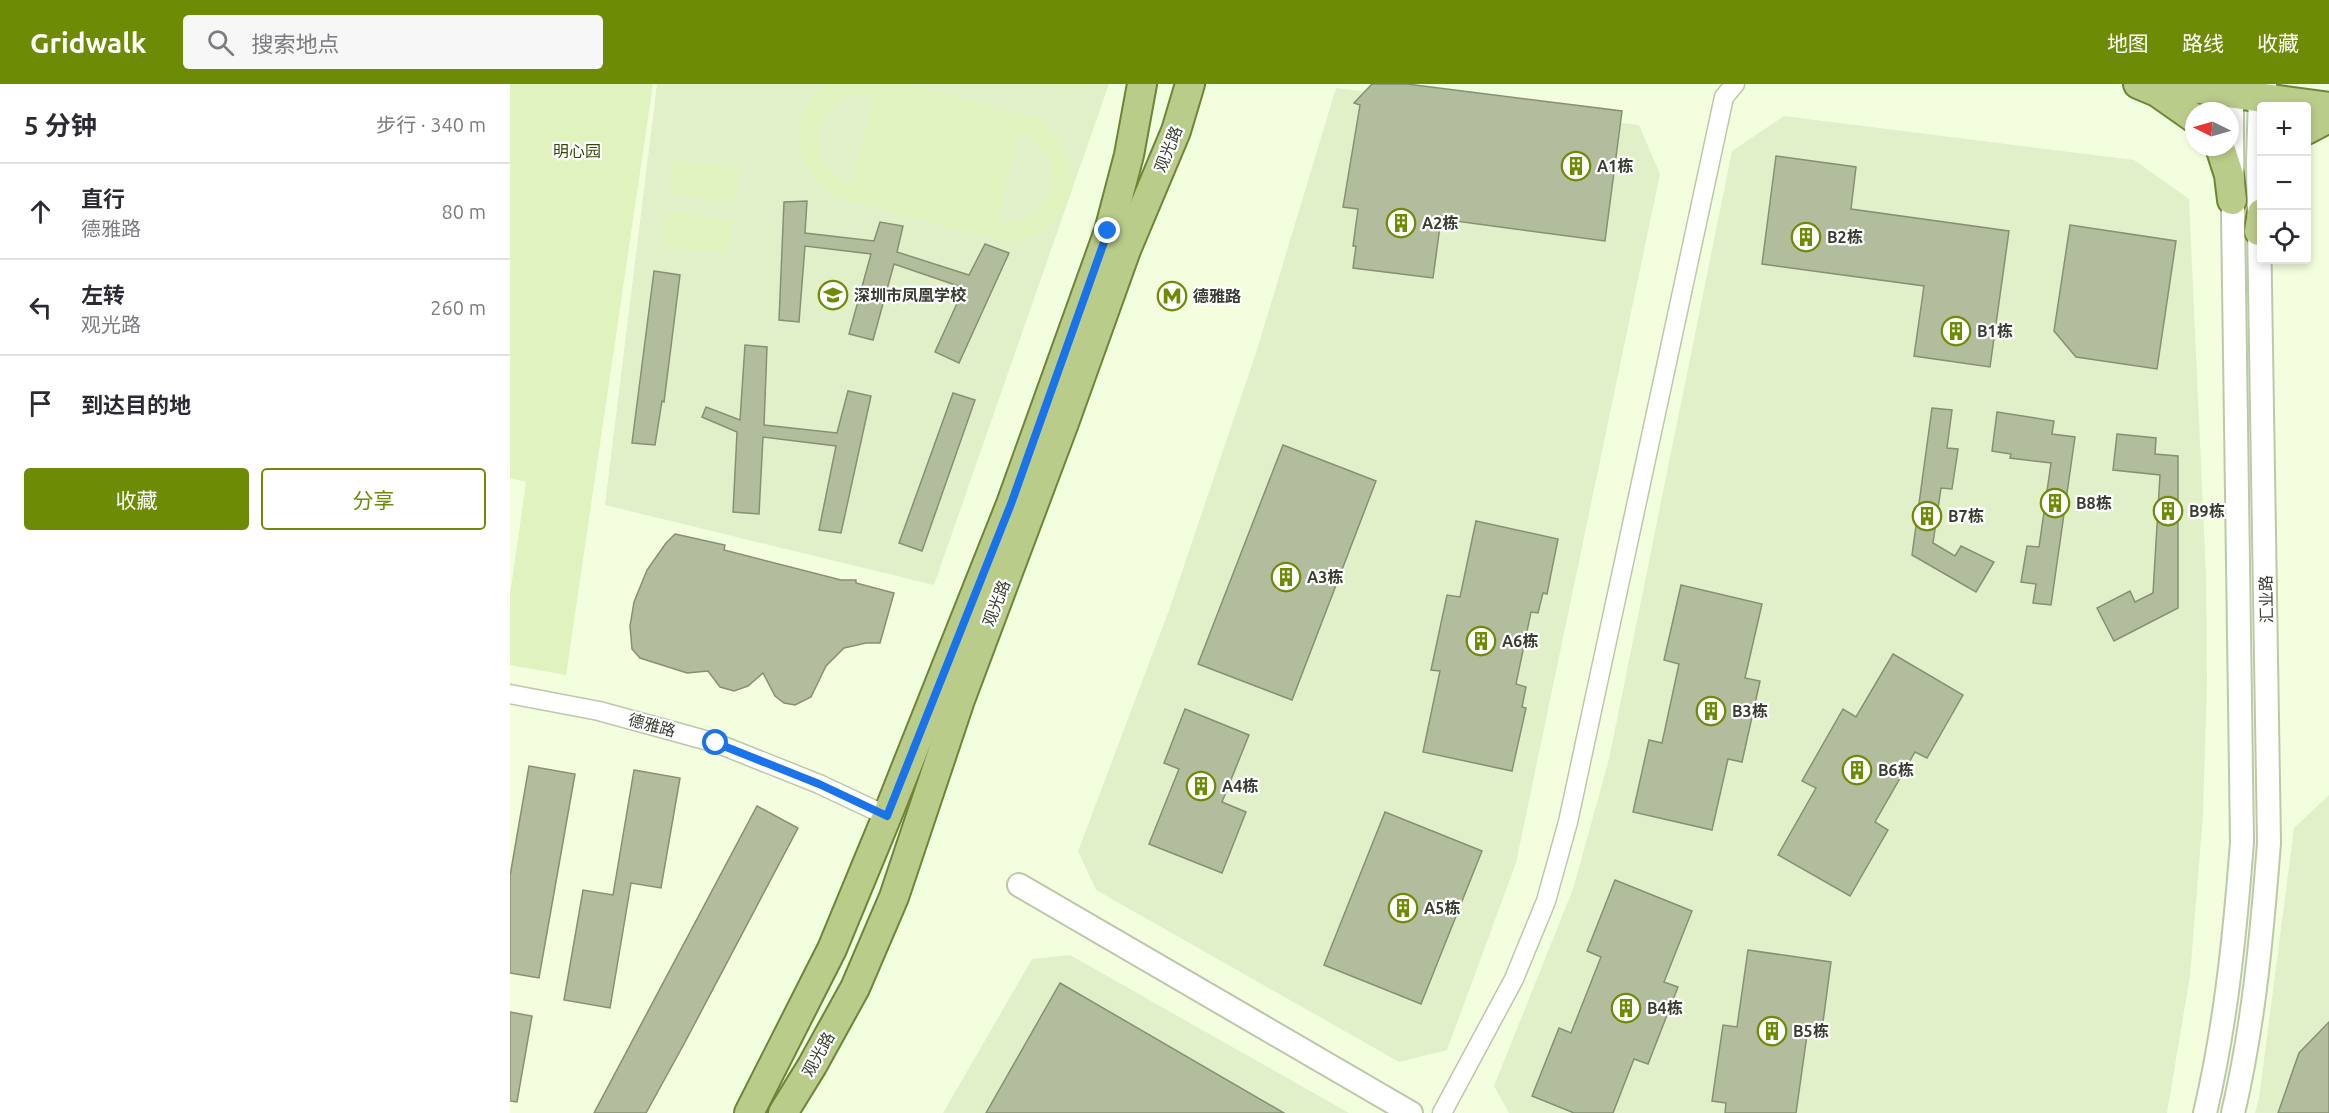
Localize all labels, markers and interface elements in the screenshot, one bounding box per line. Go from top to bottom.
search box [183,15,603,69]
icon: search [204,26,237,59]
text: Gridwalk [30,27,147,58]
text: 搜索地点 [252,31,340,56]
text: 地图 [2107,31,2149,55]
text: 路线 [2182,31,2224,55]
text: 收藏 [2257,31,2299,55]
north arrow [2185,102,2239,156]
map controls [2257,102,2311,264]
button: + [2257,102,2311,156]
text: 5 分钟 [24,111,97,140]
text: 步行 · 340 m [376,113,486,136]
street label: 观光路 [1151,123,1185,175]
park label: 明心园 [553,142,601,160]
building icon: A1栋 [1560,150,1592,182]
button: − [2257,156,2311,210]
place label: A1栋 [1597,157,1633,175]
text: 直行 [81,186,125,211]
icon: ahead [24,195,57,228]
text: 80 m [442,200,486,223]
building icon: A2栋 [1385,207,1417,239]
button: locate [2257,210,2311,264]
place label: A2栋 [1422,214,1458,232]
text: 德雅路 [81,217,141,240]
route end [1094,217,1120,243]
building icon: B2栋 [1790,221,1822,253]
place label: B2栋 [1827,228,1863,246]
school or university icon: 深圳市凤凰学校 [817,279,849,311]
metro station icon: 德雅路 [1156,280,1188,312]
text: 左转 [81,282,125,307]
place label: 深圳市凤凰学校 [854,286,967,304]
place label: 德雅路 [1193,287,1241,305]
icon: left [24,291,57,324]
text: 260 m [430,296,486,319]
text: 观光路 [81,313,141,336]
building icon: B1栋 [1940,315,1972,347]
place label: B1栋 [1977,322,2013,340]
icon: arrive [24,387,57,420]
text: 到达目的地 [81,392,191,417]
button: 收藏 [24,468,249,530]
button: 分享 [261,468,486,530]
building icon: B8栋 [2039,487,2071,519]
place label: B8栋 [2076,494,2112,512]
building icon: B9栋 [2152,495,2184,527]
building icon: B7栋 [1911,500,1943,532]
place label: B9栋 [2189,502,2225,520]
place label: B7栋 [1948,507,1984,525]
building icon: A3栋 [1270,561,1302,593]
place label: A3栋 [1307,568,1343,586]
street label: 汇业路 [2257,575,2275,623]
street label: 观光路 [979,577,1013,629]
building icon: A6栋 [1465,625,1497,657]
place label: A6栋 [1502,632,1538,650]
building icon: B3栋 [1695,695,1727,727]
place label: B3栋 [1732,702,1768,720]
street label: 德雅路 [626,710,678,740]
route start [702,729,728,755]
building icon: B6栋 [1841,754,1873,786]
place label: B6栋 [1878,761,1914,779]
building icon: A4栋 [1185,770,1217,802]
place label: A4栋 [1222,777,1258,795]
building icon: A5栋 [1387,892,1419,924]
place label: A5栋 [1424,899,1460,917]
building icon: B4栋 [1610,992,1642,1024]
place label: B4栋 [1647,999,1683,1017]
building icon: B5栋 [1756,1015,1788,1047]
place label: B5栋 [1793,1022,1829,1040]
street label: 观光路 [798,1029,838,1079]

